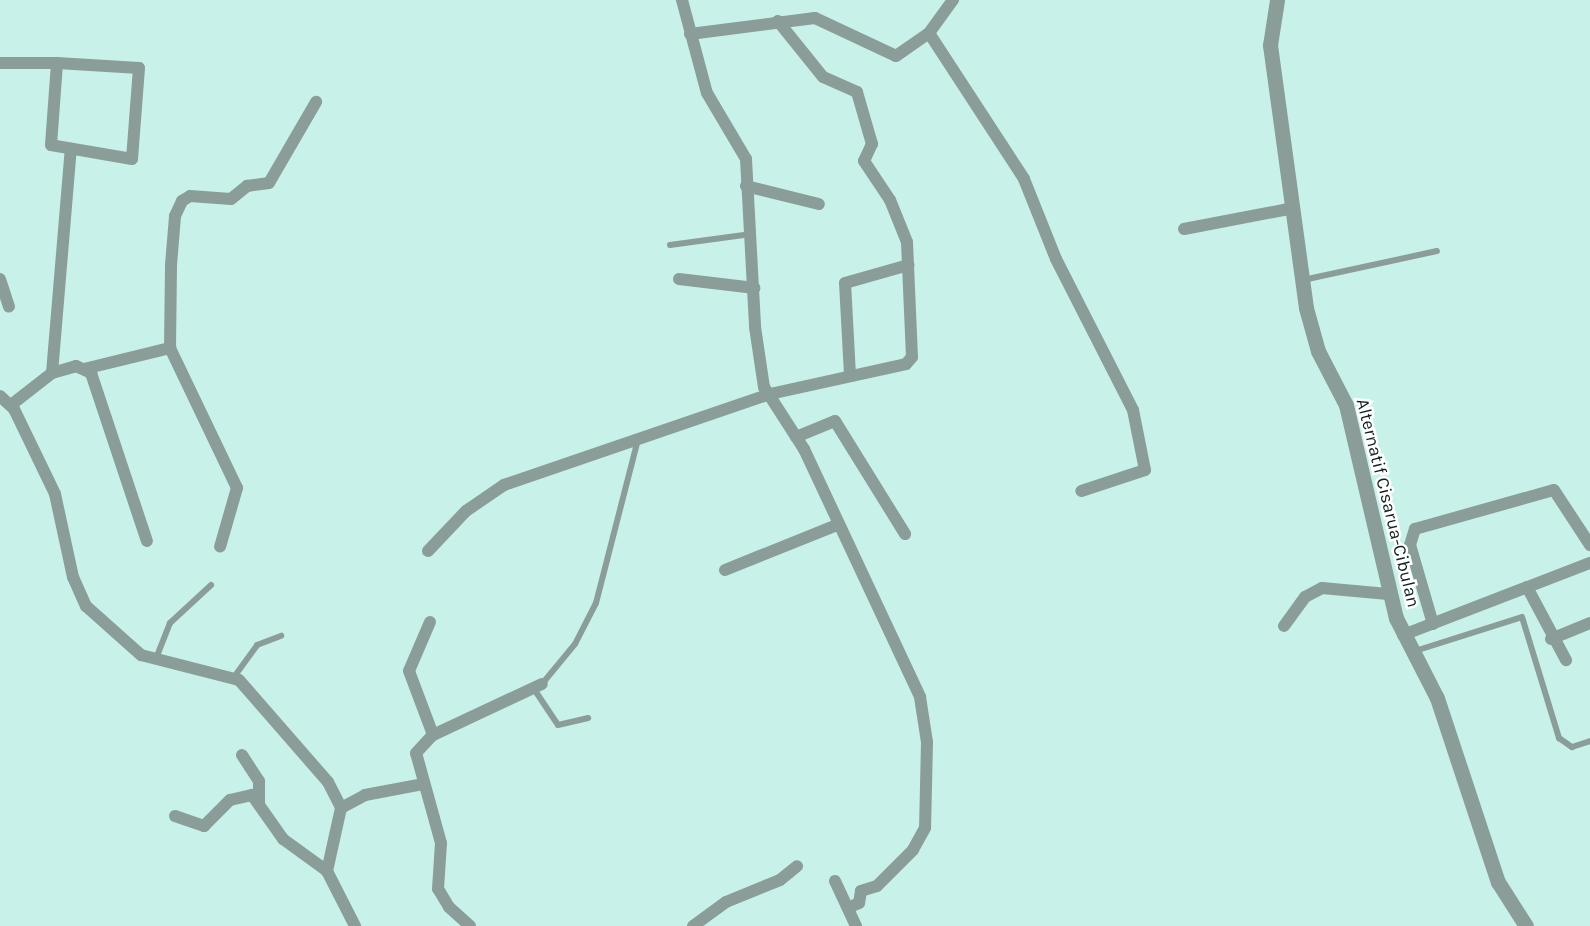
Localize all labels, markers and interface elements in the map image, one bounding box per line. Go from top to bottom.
street label: Alternatif Cisarua-Cibulan [1352,396,1424,610]

